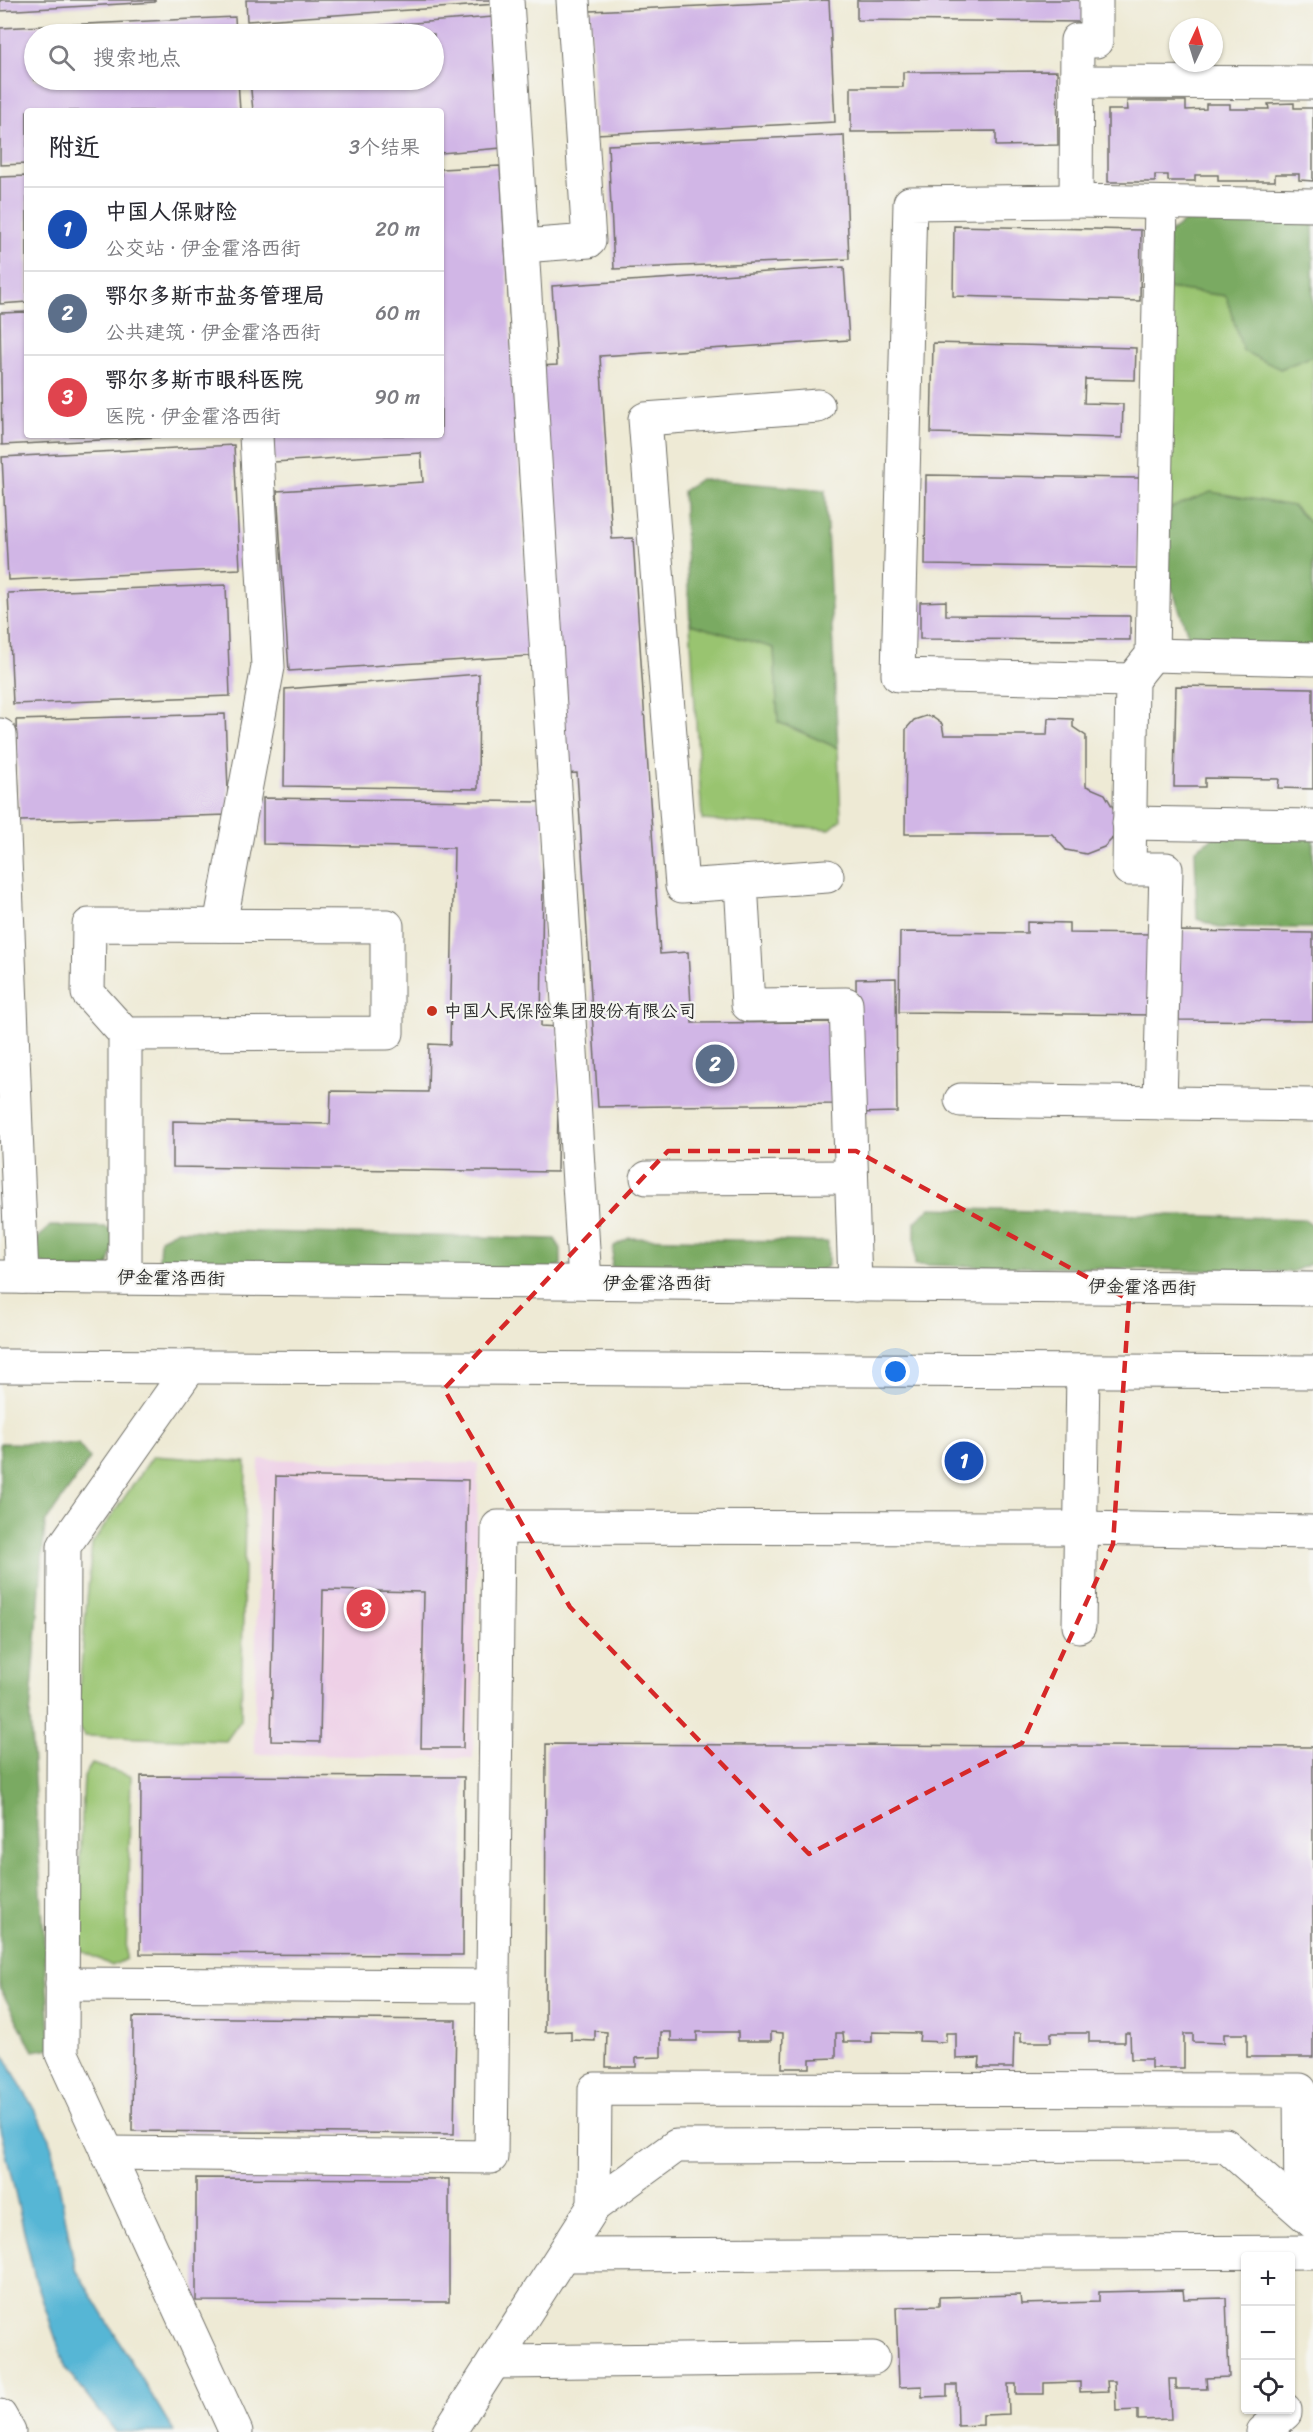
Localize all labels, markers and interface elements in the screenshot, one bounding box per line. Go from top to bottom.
north arrow [1169,18,1223,72]
search box [24,24,444,90]
text: 搜索地点 [93,38,181,77]
icon: search [45,41,78,74]
text: 附近 [48,124,100,170]
text: 3个结果 [349,130,420,165]
text: 中国人保财险 [105,192,237,231]
text: 1 [63,212,72,247]
text: 20 m [375,212,420,247]
text: 公交站 · 伊金霍洛西街 [105,231,301,266]
text: 鄂尔多斯市盐务管理局 [105,276,325,315]
text: 2 [62,296,73,331]
text: 60 m [375,296,420,331]
text: 公共建筑 · 伊金霍洛西街 [105,315,321,350]
text: 鄂尔多斯市眼科医院 [105,360,303,399]
text: 3 [62,380,73,415]
text: 90 m [375,380,420,415]
text: 医院 · 伊金霍洛西街 [105,399,281,434]
place label: 中国人民保险集团股份有限公司 [444,995,696,1027]
marker: 中国人民保险集团股份有限公司 [425,1004,439,1018]
pin: 2 [696,1042,734,1086]
street label: 伊金霍洛西街 [117,1261,225,1295]
street label: 伊金霍洛西街 [603,1267,711,1299]
street label: 伊金霍洛西街 [1088,1270,1196,1304]
your location [881,1357,910,1386]
pin: 1 [944,1438,984,1484]
pin: 3 [346,1586,386,1632]
map controls [1241,2252,1295,2414]
button: + [1241,2252,1295,2306]
button: − [1241,2306,1295,2360]
button: locate [1241,2360,1295,2414]

